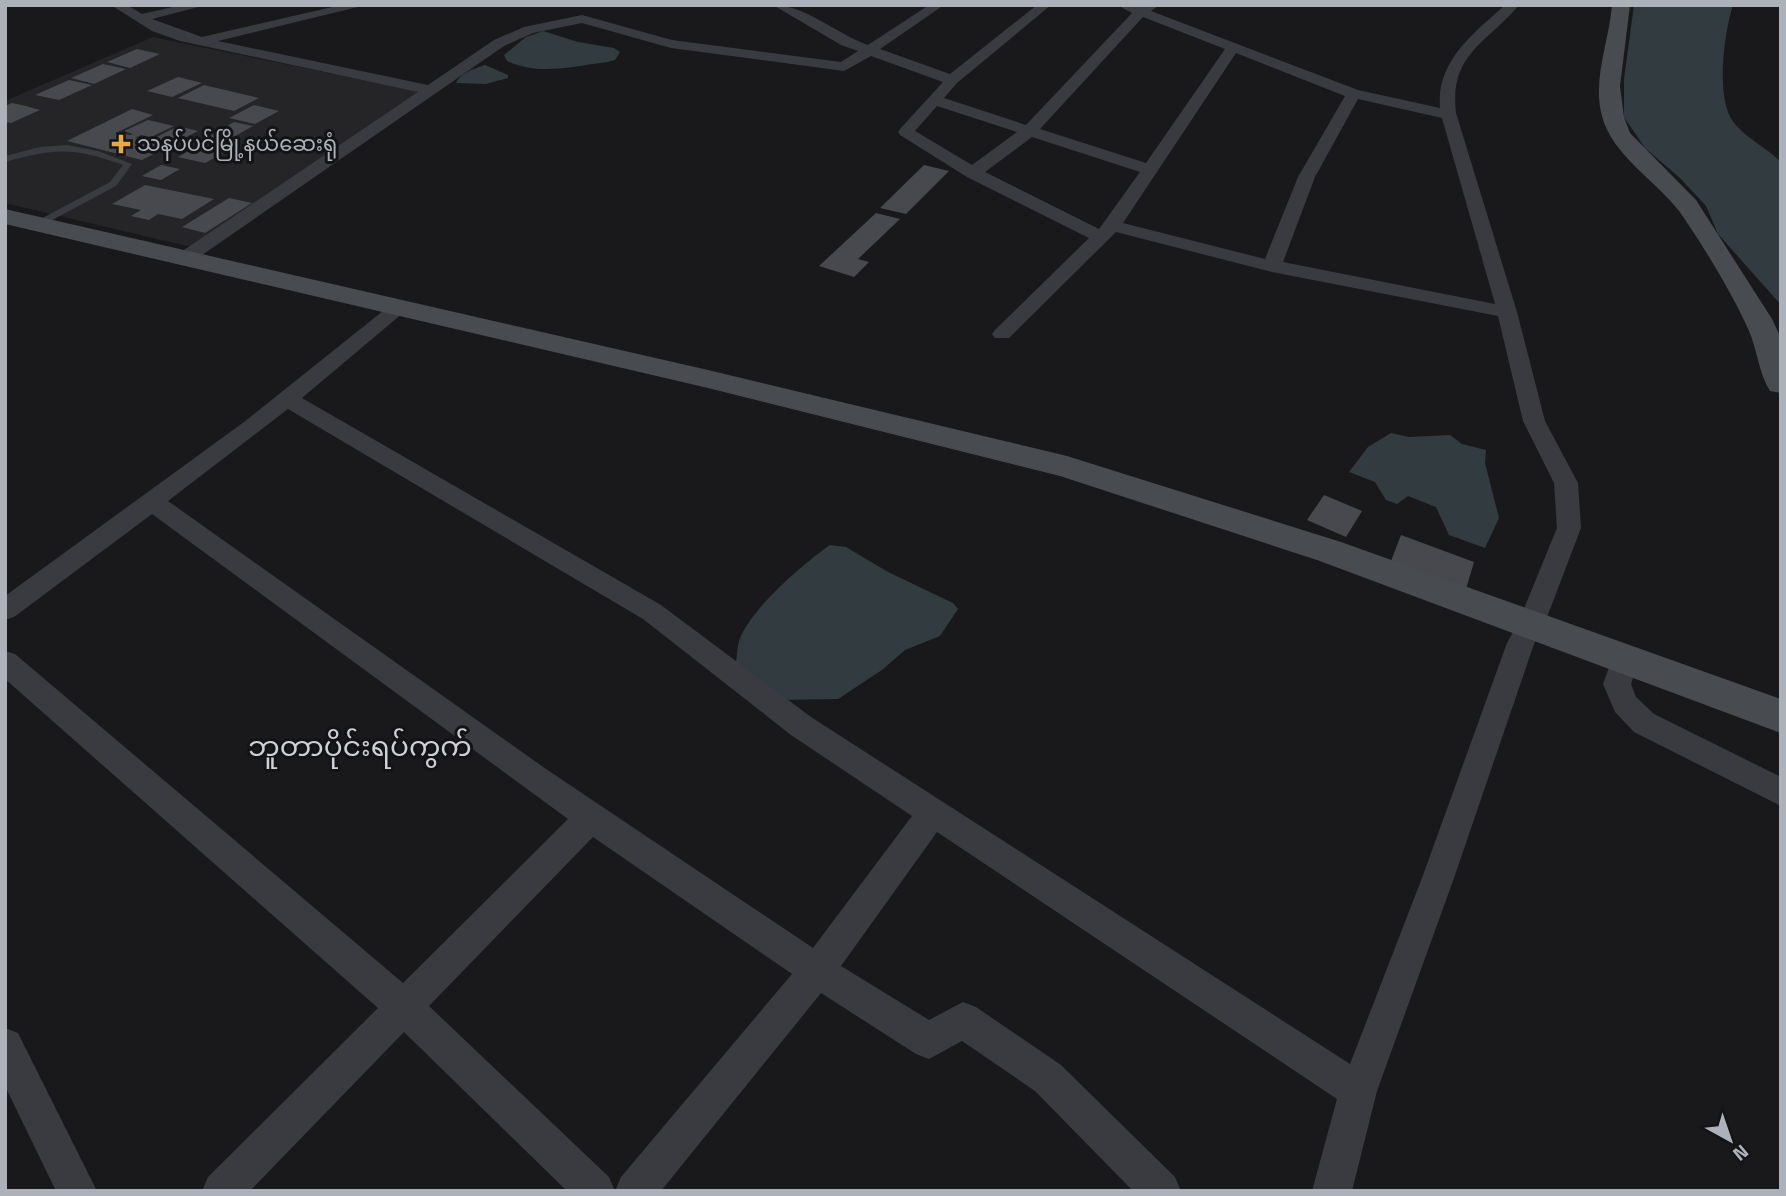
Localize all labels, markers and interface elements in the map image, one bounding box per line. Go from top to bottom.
place label: သနပ်ပင်မြို့နယ်ဆေးရုံ [137,127,337,161]
marker: သနပ်ပင်မြို့နယ်ဆေးရုံ [111,134,131,154]
district label: ဘူတာပိုင်းရပ်ကွက် [248,724,472,769]
north arrow [1695,1105,1765,1175]
text: N [1727,1138,1756,1169]

